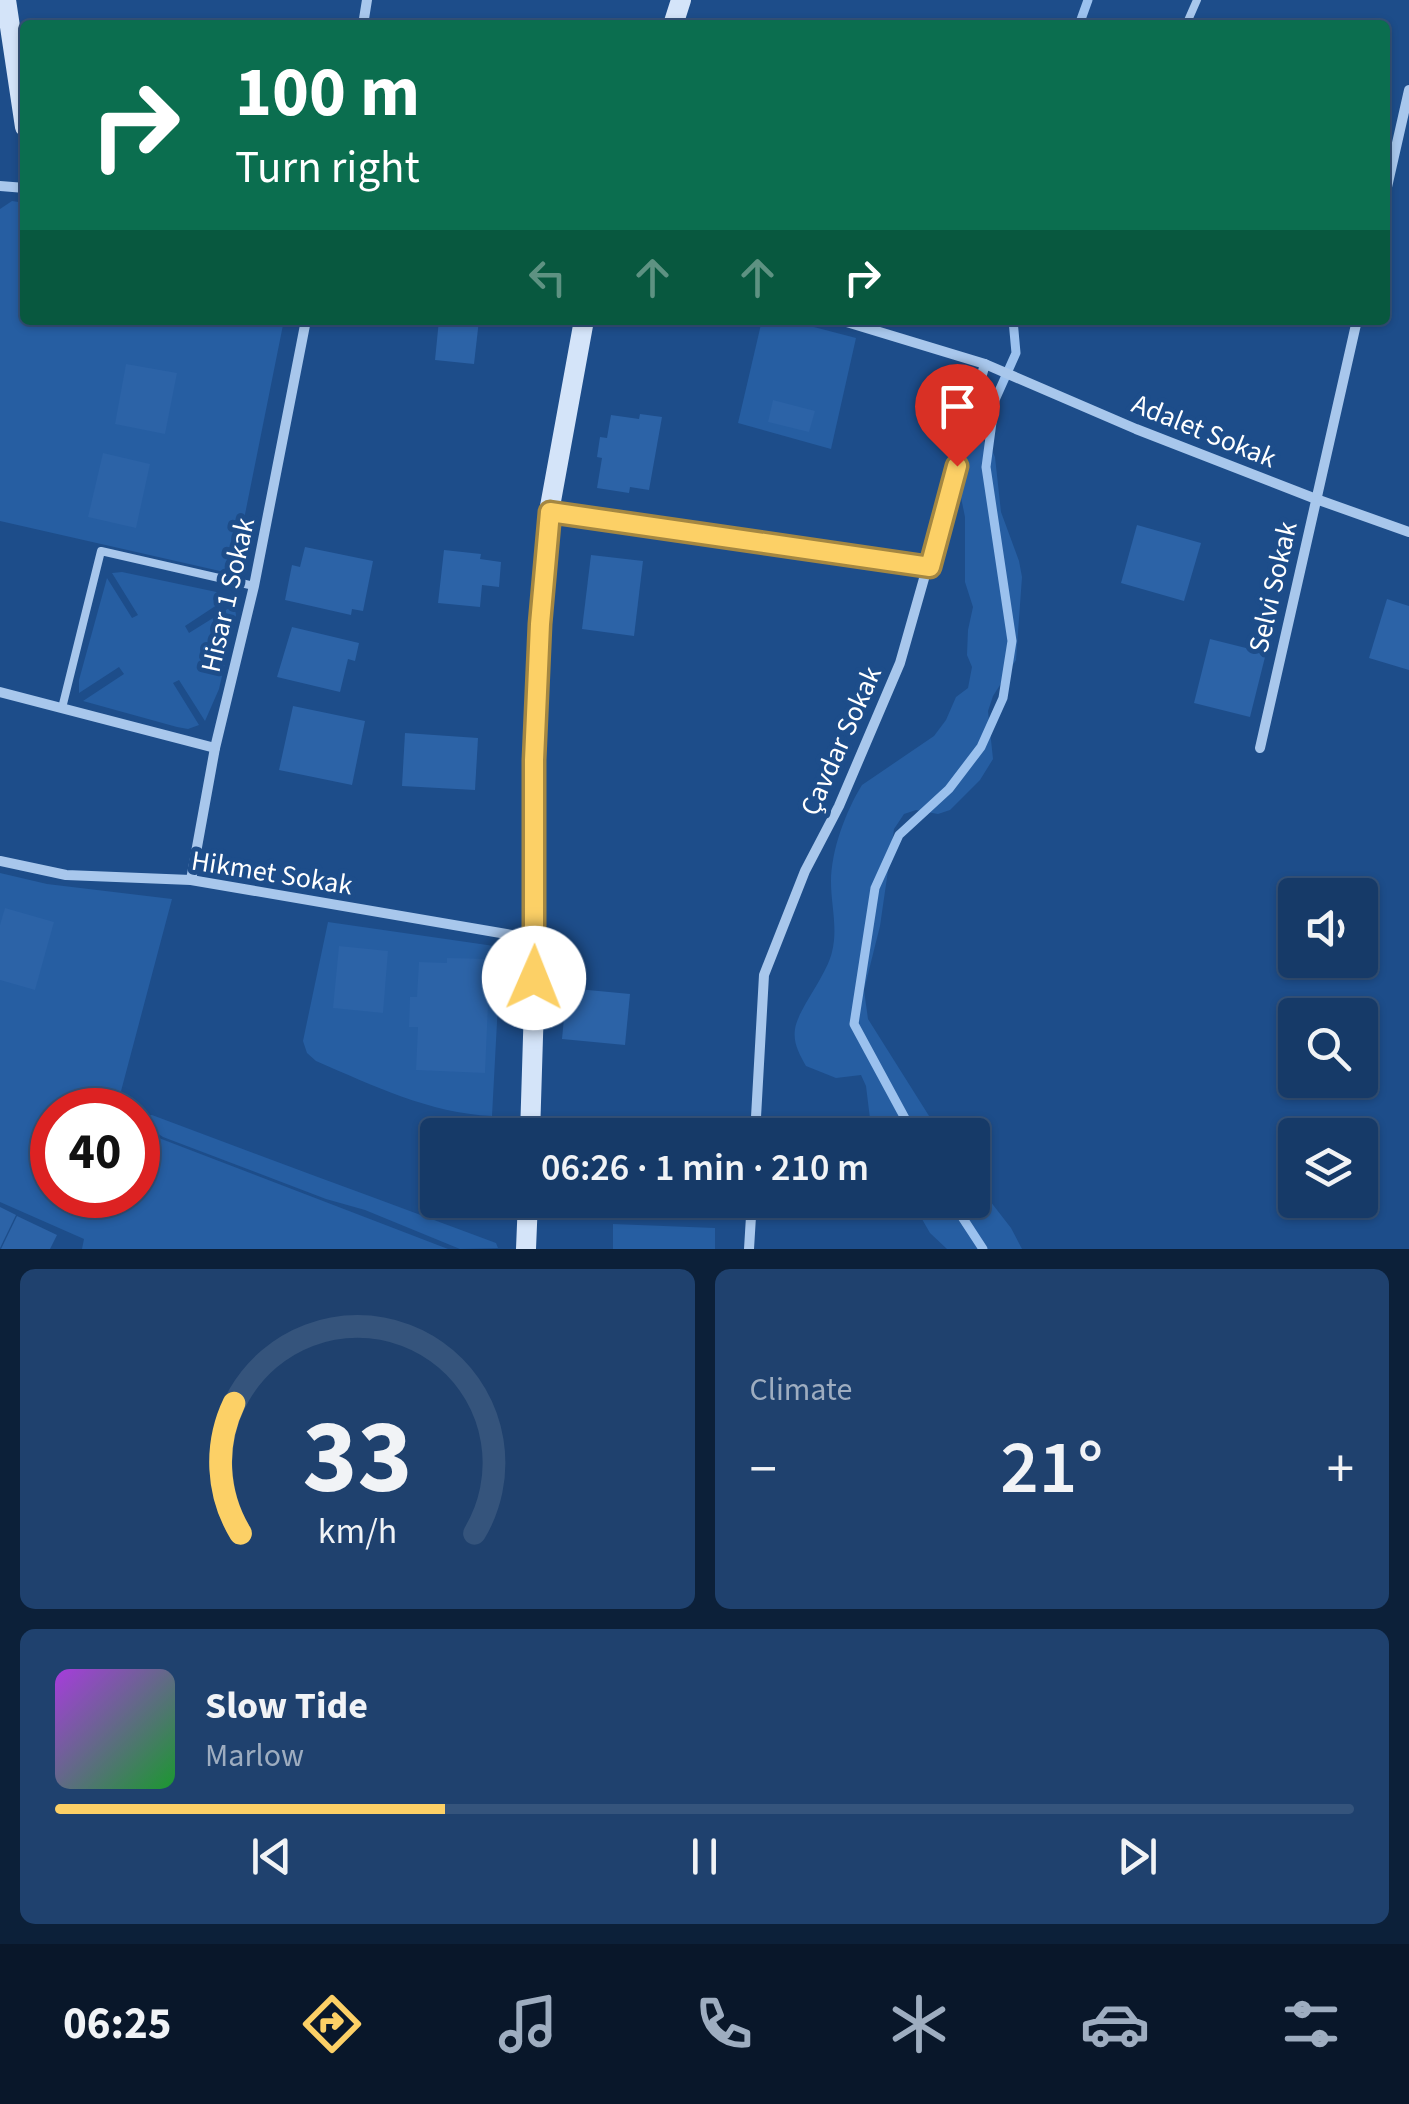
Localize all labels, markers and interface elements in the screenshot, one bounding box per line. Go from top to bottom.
text: 100 m [235,43,420,143]
icon: right [70,60,200,190]
text: Turn right [235,136,420,200]
icon: left [520,250,575,305]
icon: ahead [625,250,680,305]
icon: ahead [730,250,785,305]
icon: right [835,250,890,305]
pin [915,364,1000,467]
icon: arrive [930,379,985,434]
street label: Adalet Sokak [1126,384,1282,478]
street label: Hisar 1 Sokak [191,514,265,676]
street label: Selvi Sokak [1239,517,1308,656]
street label: Çavdar Sokak [790,660,892,822]
street label: Hikmet Sokak [189,841,356,905]
map controls [1278,878,1378,1218]
button: sound [1278,878,1378,978]
position arrow [482,926,586,1030]
button: search [1278,998,1378,1098]
speed limit sign: 40 [30,1088,160,1218]
button: layers [1278,1118,1378,1218]
text: 06:26 · 1 min · 210 m [541,1141,869,1195]
text: Climate [750,1367,852,1413]
text: 33 [302,1385,412,1533]
text: 21° [1000,1415,1103,1522]
text: − [750,1431,777,1509]
text: + [1327,1431,1354,1509]
text: km/h [318,1506,397,1557]
text: Slow Tide [205,1679,368,1733]
text: Marlow [205,1733,304,1779]
icon: previous [244,1829,299,1884]
icon: pause [677,1829,732,1884]
icon: next [1110,1829,1165,1884]
icon: directions [297,1989,367,2059]
icon: music [493,1989,563,2059]
icon: phone [689,1989,759,2059]
icon: climate [884,1989,954,2059]
icon: car [1080,1989,1150,2059]
icon: filters [1276,1989,1346,2059]
text: 06:25 [63,1992,171,2056]

